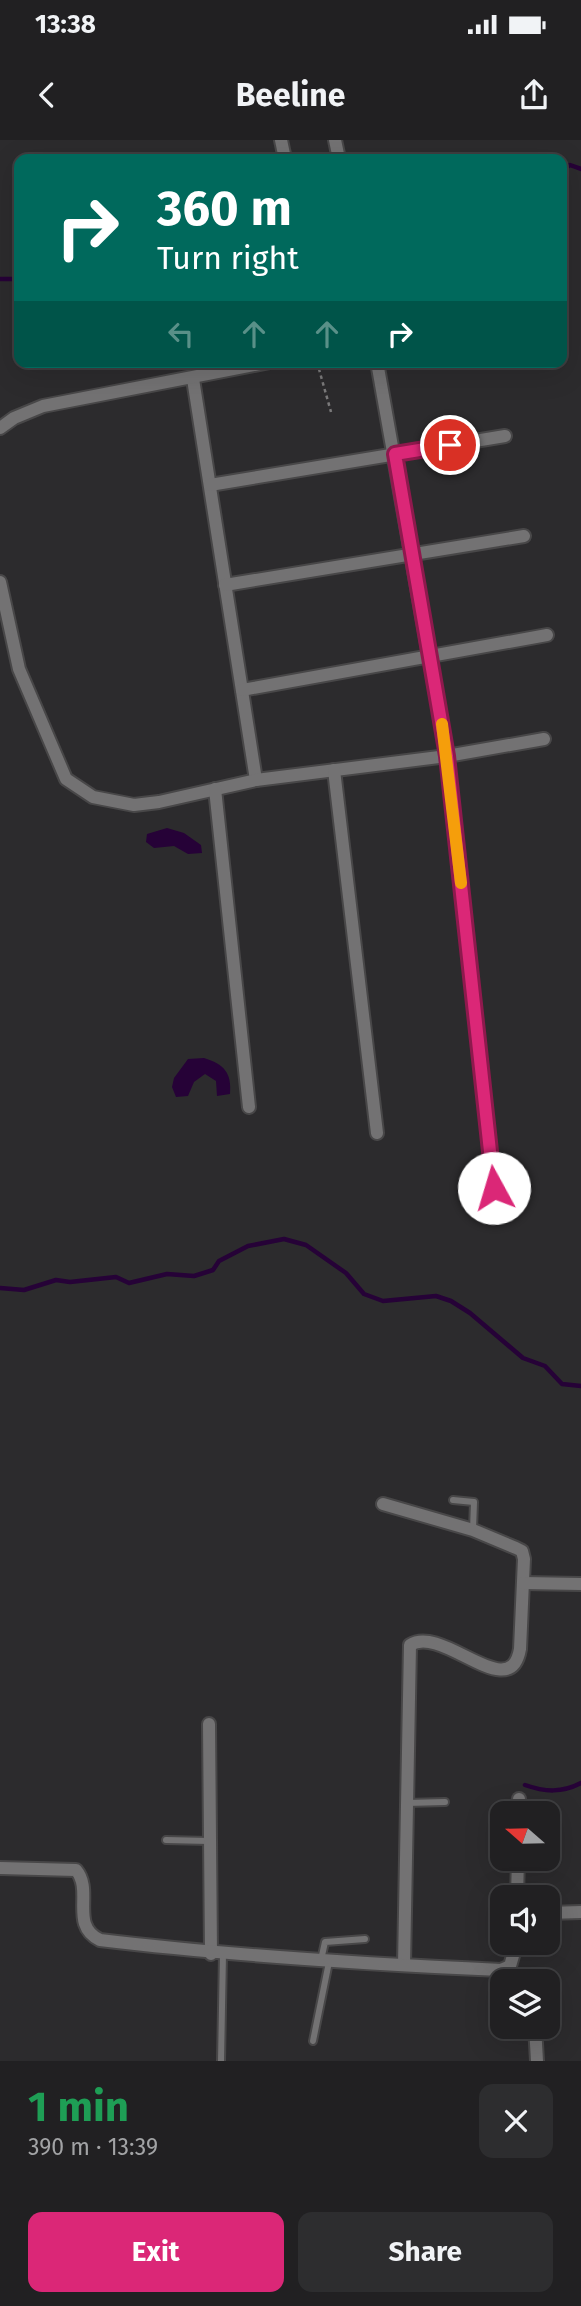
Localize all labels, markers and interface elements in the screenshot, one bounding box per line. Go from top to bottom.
text: 13:38 [35,9,96,40]
icon: back [28,76,66,114]
text: Beeline [236,76,345,114]
icon: share [515,76,553,114]
text: 360 m [157,179,292,238]
icon: right [42,182,133,273]
text: Turn right [157,239,299,277]
icon: left [162,315,200,353]
icon: ahead [235,315,273,353]
icon: ahead [308,315,346,353]
icon: right [381,315,419,353]
pin [420,415,480,475]
icon: arrive [431,426,469,464]
position arrow [457,1151,531,1225]
north arrow [490,1801,560,1871]
map controls [490,1801,560,2039]
button: sound [490,1885,560,1955]
button: layers [490,1969,560,2039]
text: 1 min [28,2082,129,2132]
button: close [479,2084,553,2158]
text: 390 m · 13:39 [28,2133,158,2161]
button: Exit [28,2212,284,2292]
button: Share [298,2212,553,2292]

